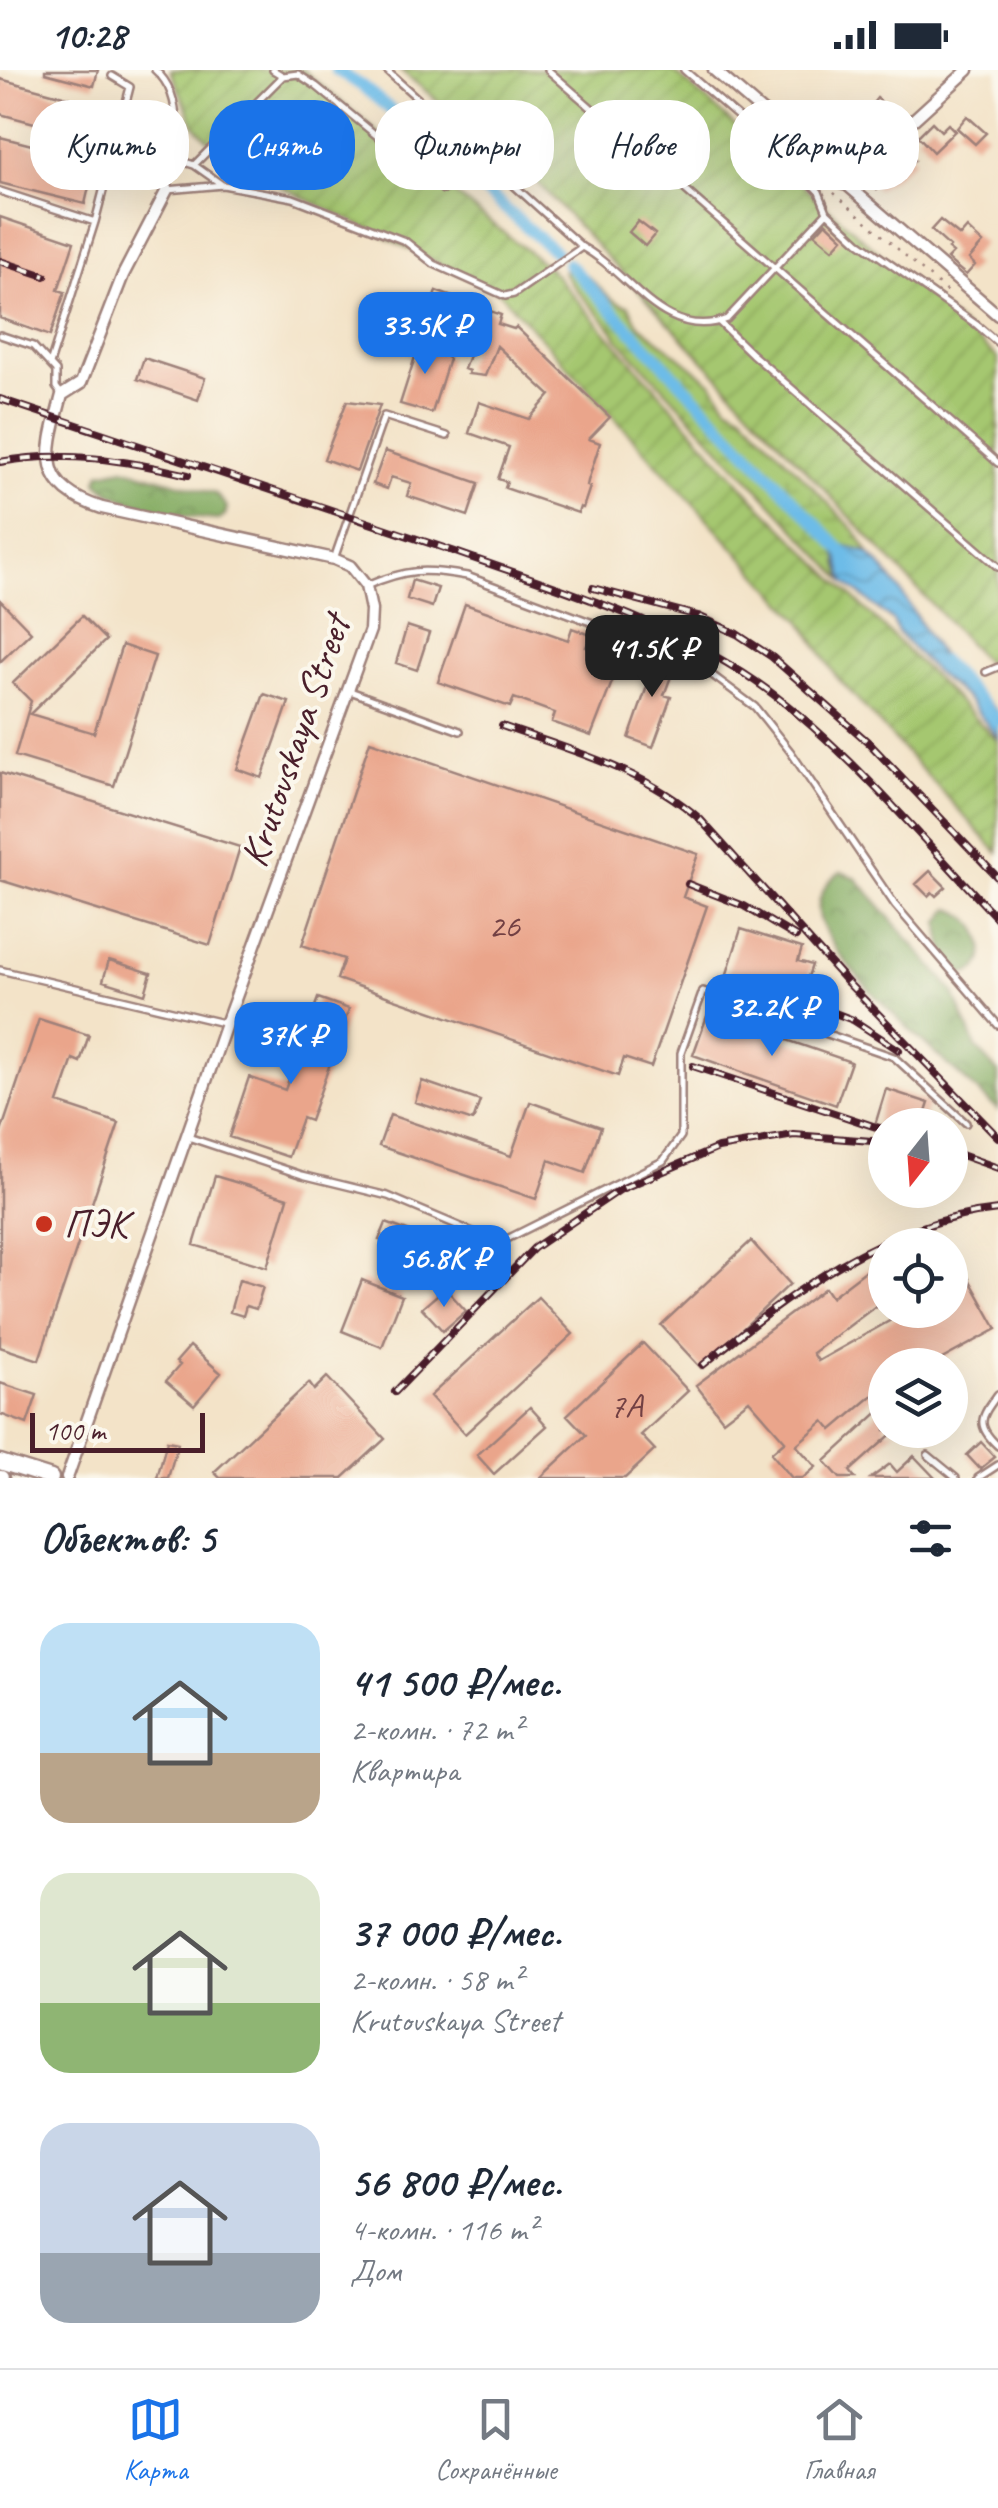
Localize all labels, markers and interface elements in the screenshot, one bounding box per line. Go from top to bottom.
text: 10:28 [50,12,126,59]
chip: Купить [30,100,189,190]
chip: Снять [209,100,355,190]
chip: Фильтры [375,100,554,190]
chip: Новое [574,100,710,190]
chip: Квартира [730,100,919,190]
pin: 33.5K ₽ [333,292,517,377]
text: 33.5K ₽ [380,304,470,345]
street label: Krutovskaya Street [229,603,363,873]
pin: 41.5K ₽ [560,615,744,700]
text: 41.5K ₽ [607,627,697,668]
house number: 26 [488,903,521,948]
pin: 32.2K ₽ [680,974,864,1059]
text: 32.2K ₽ [727,986,817,1027]
pin: 37K ₽ [221,1002,361,1087]
text: 37K ₽ [256,1014,326,1055]
north arrow [868,1108,968,1208]
map controls [868,1108,968,1448]
place label: ПЭК [64,1199,136,1249]
marker: ПЭК [33,1213,55,1235]
pin: 56.8K ₽ [352,1225,536,1310]
button: locate [868,1228,968,1328]
text: 56.8K ₽ [399,1237,489,1278]
button: layers [868,1348,968,1448]
house number: 7А [609,1383,644,1428]
scale bar [30,1408,205,1452]
text: 100 m [45,1413,105,1448]
icon: filters [903,1511,958,1566]
text: Объектов: 5 [40,1512,215,1565]
text: 41 500 ₽/мес. [350,1656,561,1709]
icon: home [120,1663,240,1783]
text: 2-комн. · 72 m² [350,1709,522,1750]
text: Квартира [350,1750,459,1791]
text: 37 000 ₽/мес. [350,1906,561,1959]
icon: home [120,1913,240,2033]
text: 2-комн. · 58 m² [350,1959,522,2000]
text: Krutovskaya Street [350,2000,560,2041]
text: 56 800 ₽/мес. [350,2156,562,2209]
icon: home [120,2163,240,2283]
text: 4-комн. · 116 m² [350,2209,537,2250]
text: Дом [350,2250,401,2291]
tab: Карта [124,2392,188,2487]
tab: Сохранённые [435,2392,557,2487]
tab: Главная [804,2392,874,2487]

